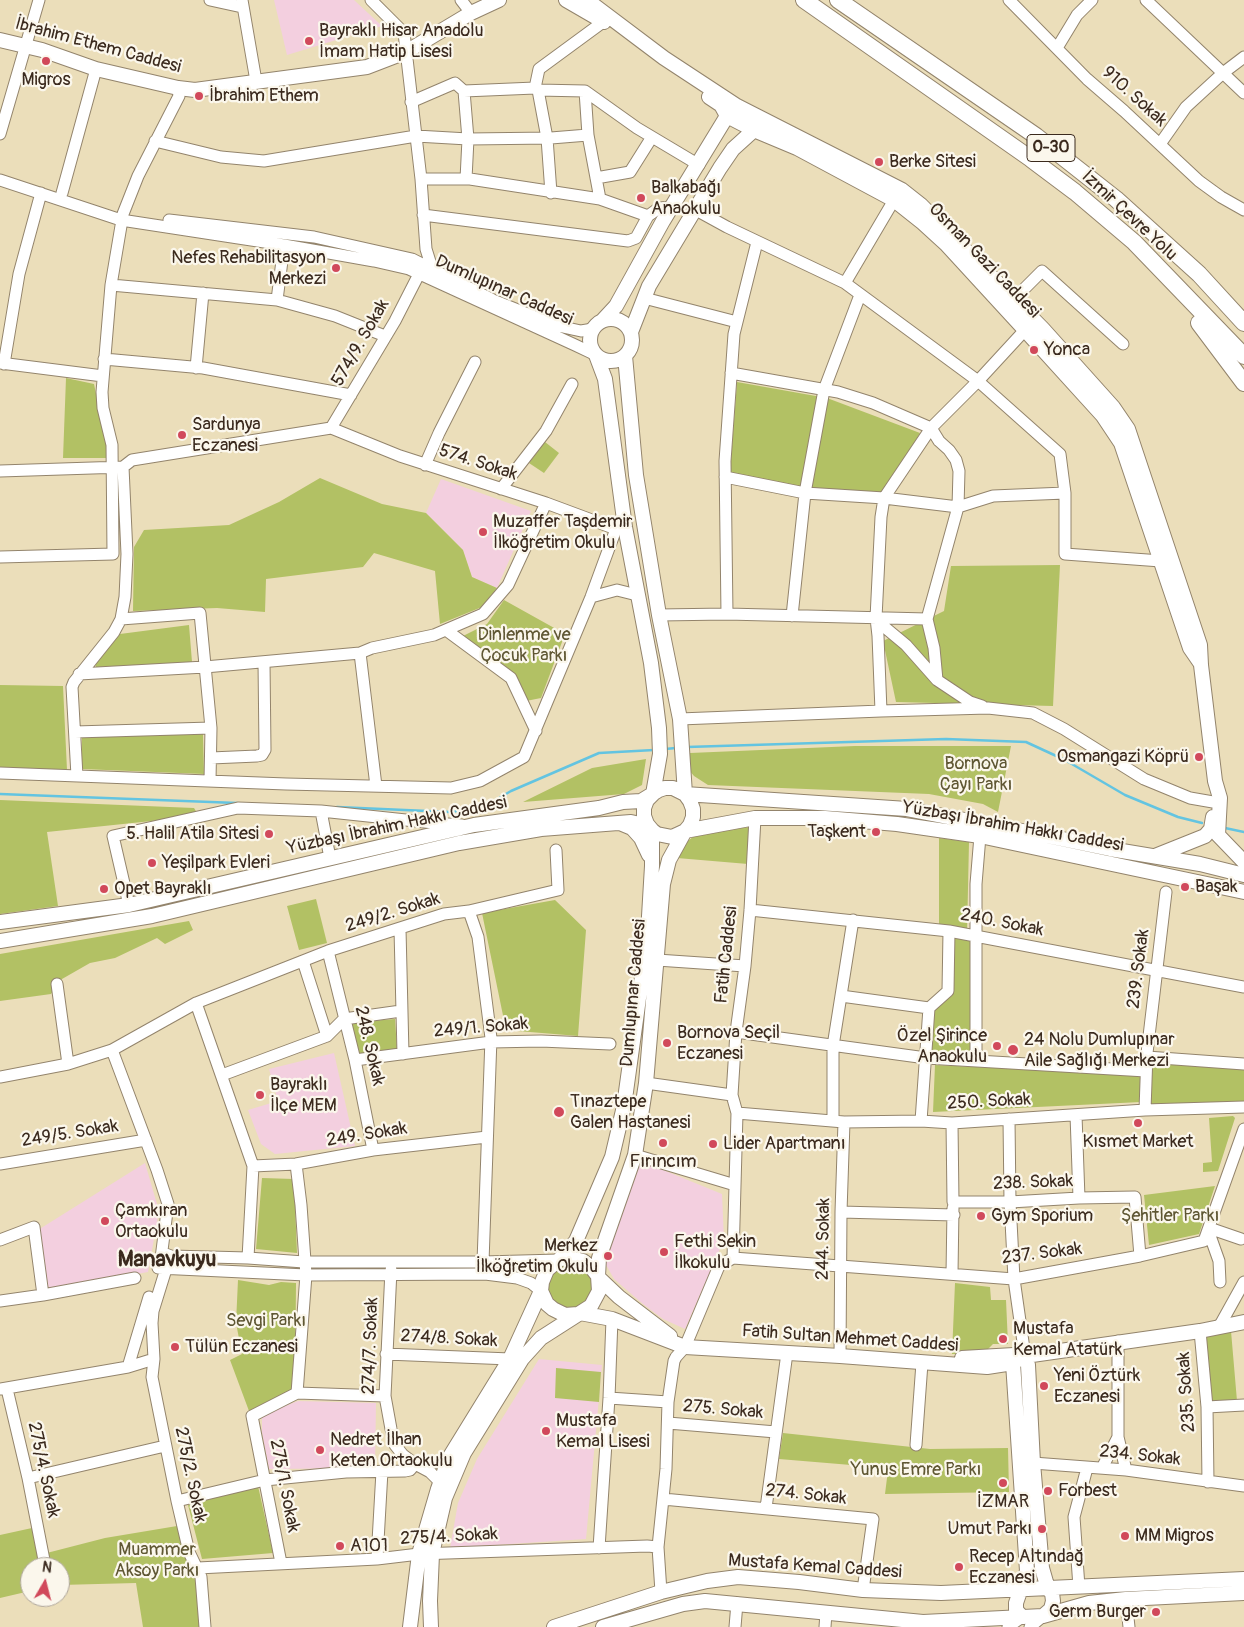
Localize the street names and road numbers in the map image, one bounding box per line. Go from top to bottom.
street label: İbrahim Ethem Caddesi [13,13,183,79]
street label: 910. Sokak [1097,62,1171,132]
road number: O-30 [1027,134,1075,162]
street label: İzmir Çevre Yolu [1077,166,1181,266]
street label: Osman Gazi Caddesi [924,199,1044,323]
street label: Dumlupınar Caddesi [432,251,576,331]
street label: 574/9. Sokak [327,296,395,390]
street label: 574. Sokak [436,440,520,486]
street label: Yüzbaşı İbrahim Hakkı Caddesi [285,792,509,860]
street label: Yüzbaşı İbrahim Hakkı Caddesi [901,797,1125,857]
street label: 249/2. Sokak [343,888,443,938]
street label: 240. Sokak [959,904,1045,942]
street label: Fatih Caddesi [711,905,743,1005]
street label: Dumlupınar Caddesi [617,918,651,1068]
street label: 239. Sokak [1123,928,1155,1010]
street label: 248. Sokak [349,1004,389,1088]
street label: 249/1. Sokak [433,1013,529,1043]
street label: 250. Sokak [947,1089,1031,1115]
street label: 249/5. Sokak [20,1116,120,1152]
street label: 249. Sokak [325,1118,409,1152]
street label: 238. Sokak [993,1171,1073,1195]
street label: 244. Sokak [812,1198,836,1280]
street label: 237. Sokak [1001,1238,1083,1270]
street label: 274/7. Sokak [359,1297,383,1395]
street label: Fatih Sultan Mehmet Caddesi [741,1321,959,1357]
street label: 274/8. Sokak [400,1326,498,1352]
street label: 235. Sokak [1173,1351,1201,1433]
street label: 275. Sokak [682,1396,764,1424]
street label: 275/4. Sokak [22,1420,64,1520]
street label: 275/2. Sokak [169,1425,211,1525]
street label: 275/1. Sokak [264,1438,304,1534]
street label: 234. Sokak [1098,1441,1182,1471]
street label: 274. Sokak [764,1480,848,1510]
street label: 275/4. Sokak [400,1524,498,1550]
street label: Mustafa Kemal Caddesi [727,1550,903,1584]

